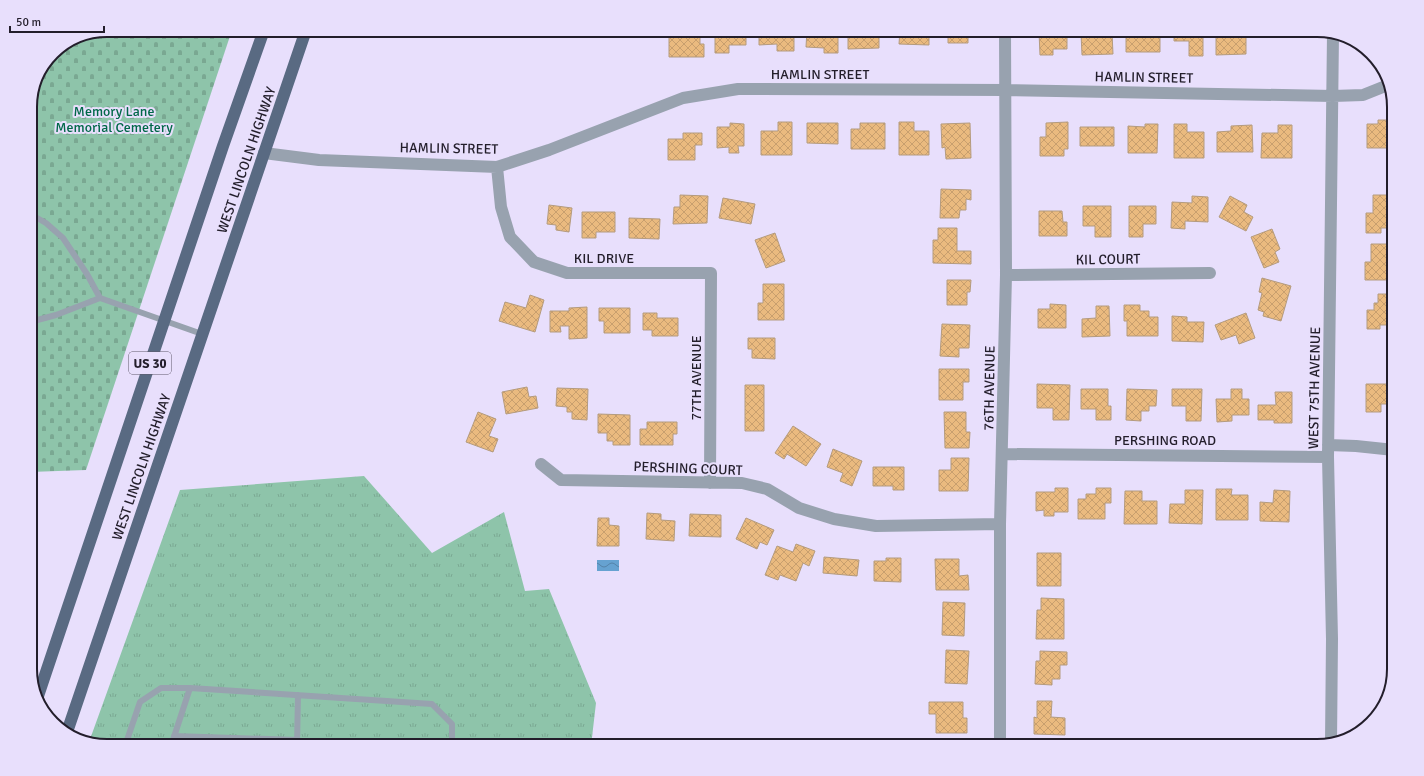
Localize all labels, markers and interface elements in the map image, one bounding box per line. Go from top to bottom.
scale bar [10,8,104,34]
text: 50 m [16,15,41,30]
street label: HAMLIN STREET [771,66,869,83]
street label: HAMLIN STREET [1095,68,1194,87]
street label: WEST LINCOLN HIGHWAY [213,85,280,236]
park label: Memory Lane Memorial Cemetery [55,103,173,136]
street label: HAMLIN STREET [400,139,499,158]
street label: KIL DRIVE [574,250,634,267]
street label: KIL COURT [1075,250,1141,269]
street label: WEST 75TH AVENUE [1305,327,1324,449]
street label: 77TH AVENUE [688,335,705,421]
street label: 76TH AVENUE [980,345,999,431]
road number: US 30 [129,352,171,374]
street label: WEST LINCOLN HIGHWAY [108,392,175,543]
street label: PERSHING ROAD [1114,432,1216,449]
street label: PERSHING COURT [633,458,743,479]

